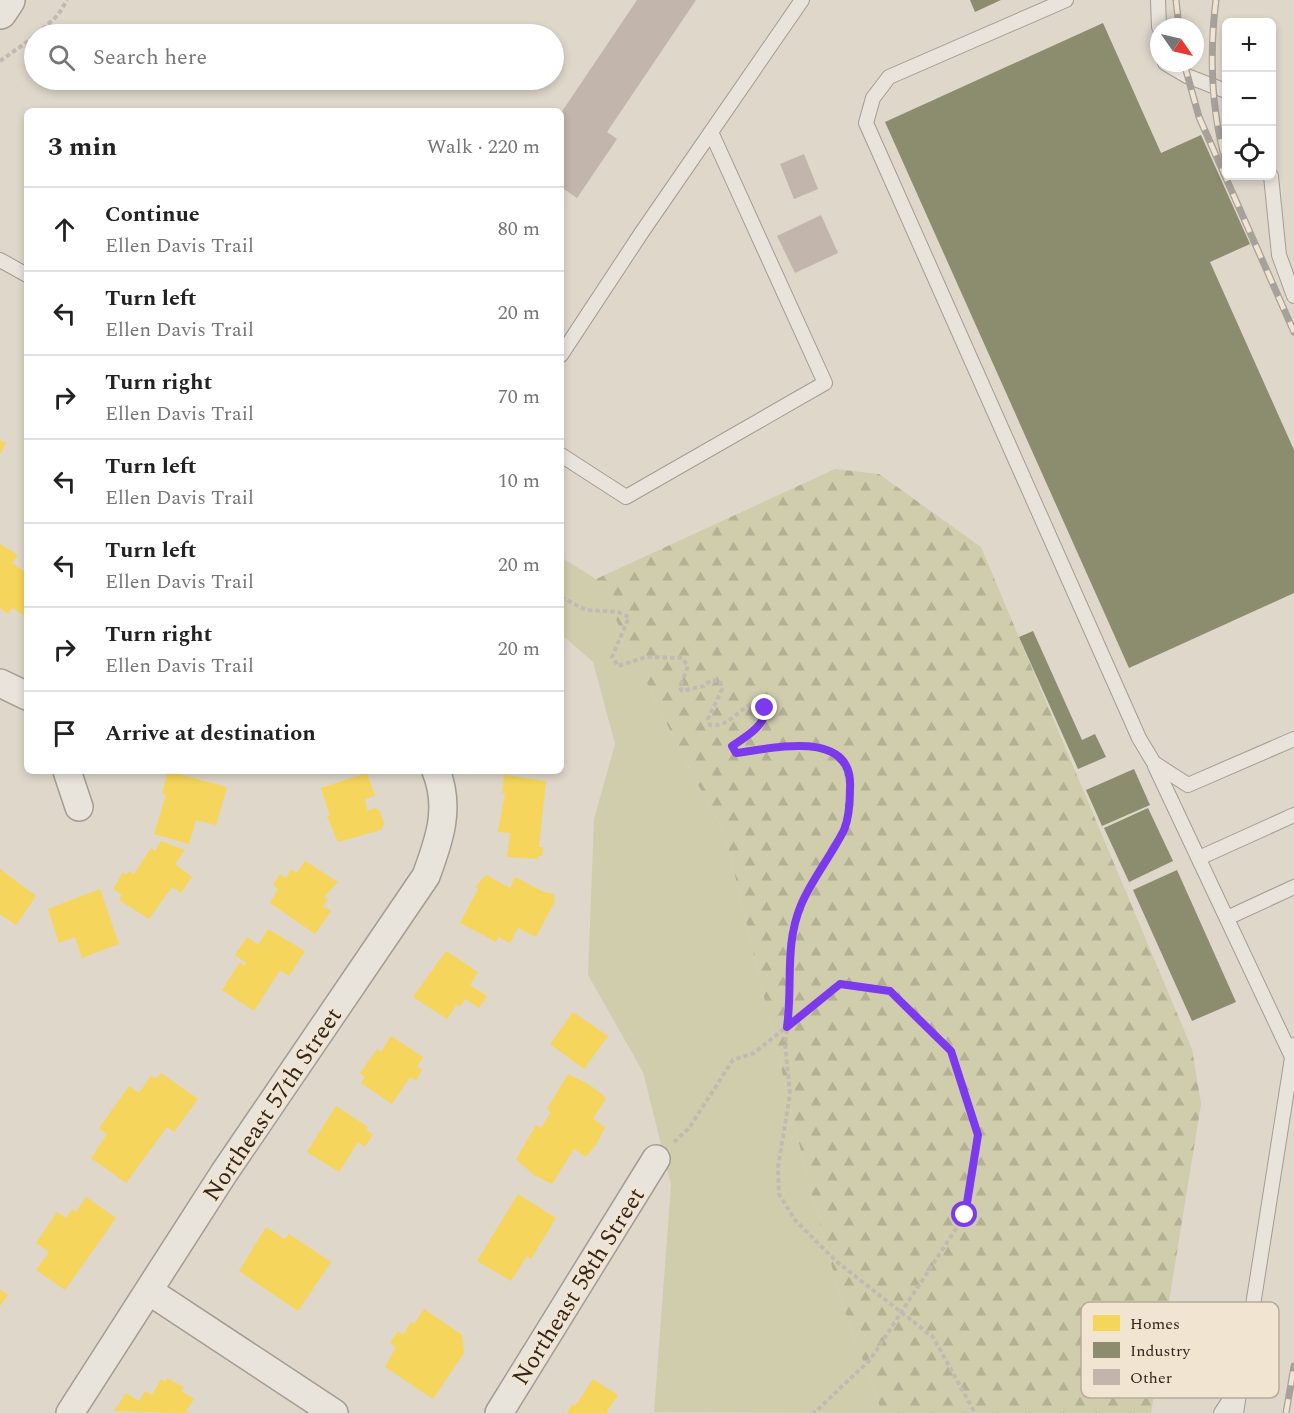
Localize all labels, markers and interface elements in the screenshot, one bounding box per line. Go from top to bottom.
north arrow [1150,18,1204,72]
map controls [1222,18,1276,180]
button: + [1222,18,1276,72]
search box [24,24,564,90]
icon: search [45,41,78,74]
text: Search here [93,41,207,74]
button: − [1222,72,1276,126]
button: locate [1222,126,1276,180]
text: 3 min [48,127,117,167]
text: Walk · 220 m [427,132,540,162]
text: Continue [105,198,200,231]
icon: ahead [48,213,81,246]
text: 80 m [498,214,540,244]
text: Ellen Davis Trail [105,231,254,261]
text: Turn left [105,282,197,315]
icon: left [48,297,81,330]
text: 20 m [498,298,540,328]
text: Ellen Davis Trail [105,315,254,345]
text: Turn right [105,366,212,399]
icon: right [48,381,81,414]
text: 70 m [498,382,540,412]
text: Ellen Davis Trail [105,399,254,429]
text: Turn left [105,450,197,483]
icon: left [48,465,81,498]
text: 10 m [498,466,540,496]
text: Ellen Davis Trail [105,483,254,513]
text: Turn left [105,534,197,567]
icon: left [48,549,81,582]
text: 20 m [498,550,540,580]
text: Ellen Davis Trail [105,567,254,597]
text: Turn right [105,618,212,651]
icon: right [48,633,81,666]
text: 20 m [498,634,540,664]
text: Ellen Davis Trail [105,651,254,681]
route end [751,694,777,720]
icon: arrive [48,717,81,750]
text: Arrive at destination [105,717,316,750]
street label: Northeast 57th Street [194,1000,351,1209]
street label: Northeast 58th Street [503,1180,654,1393]
route start [951,1201,977,1227]
legend [1081,1302,1279,1398]
text: Homes [1130,1312,1180,1336]
text: Industry [1130,1339,1191,1363]
text: Other [1130,1366,1172,1390]

